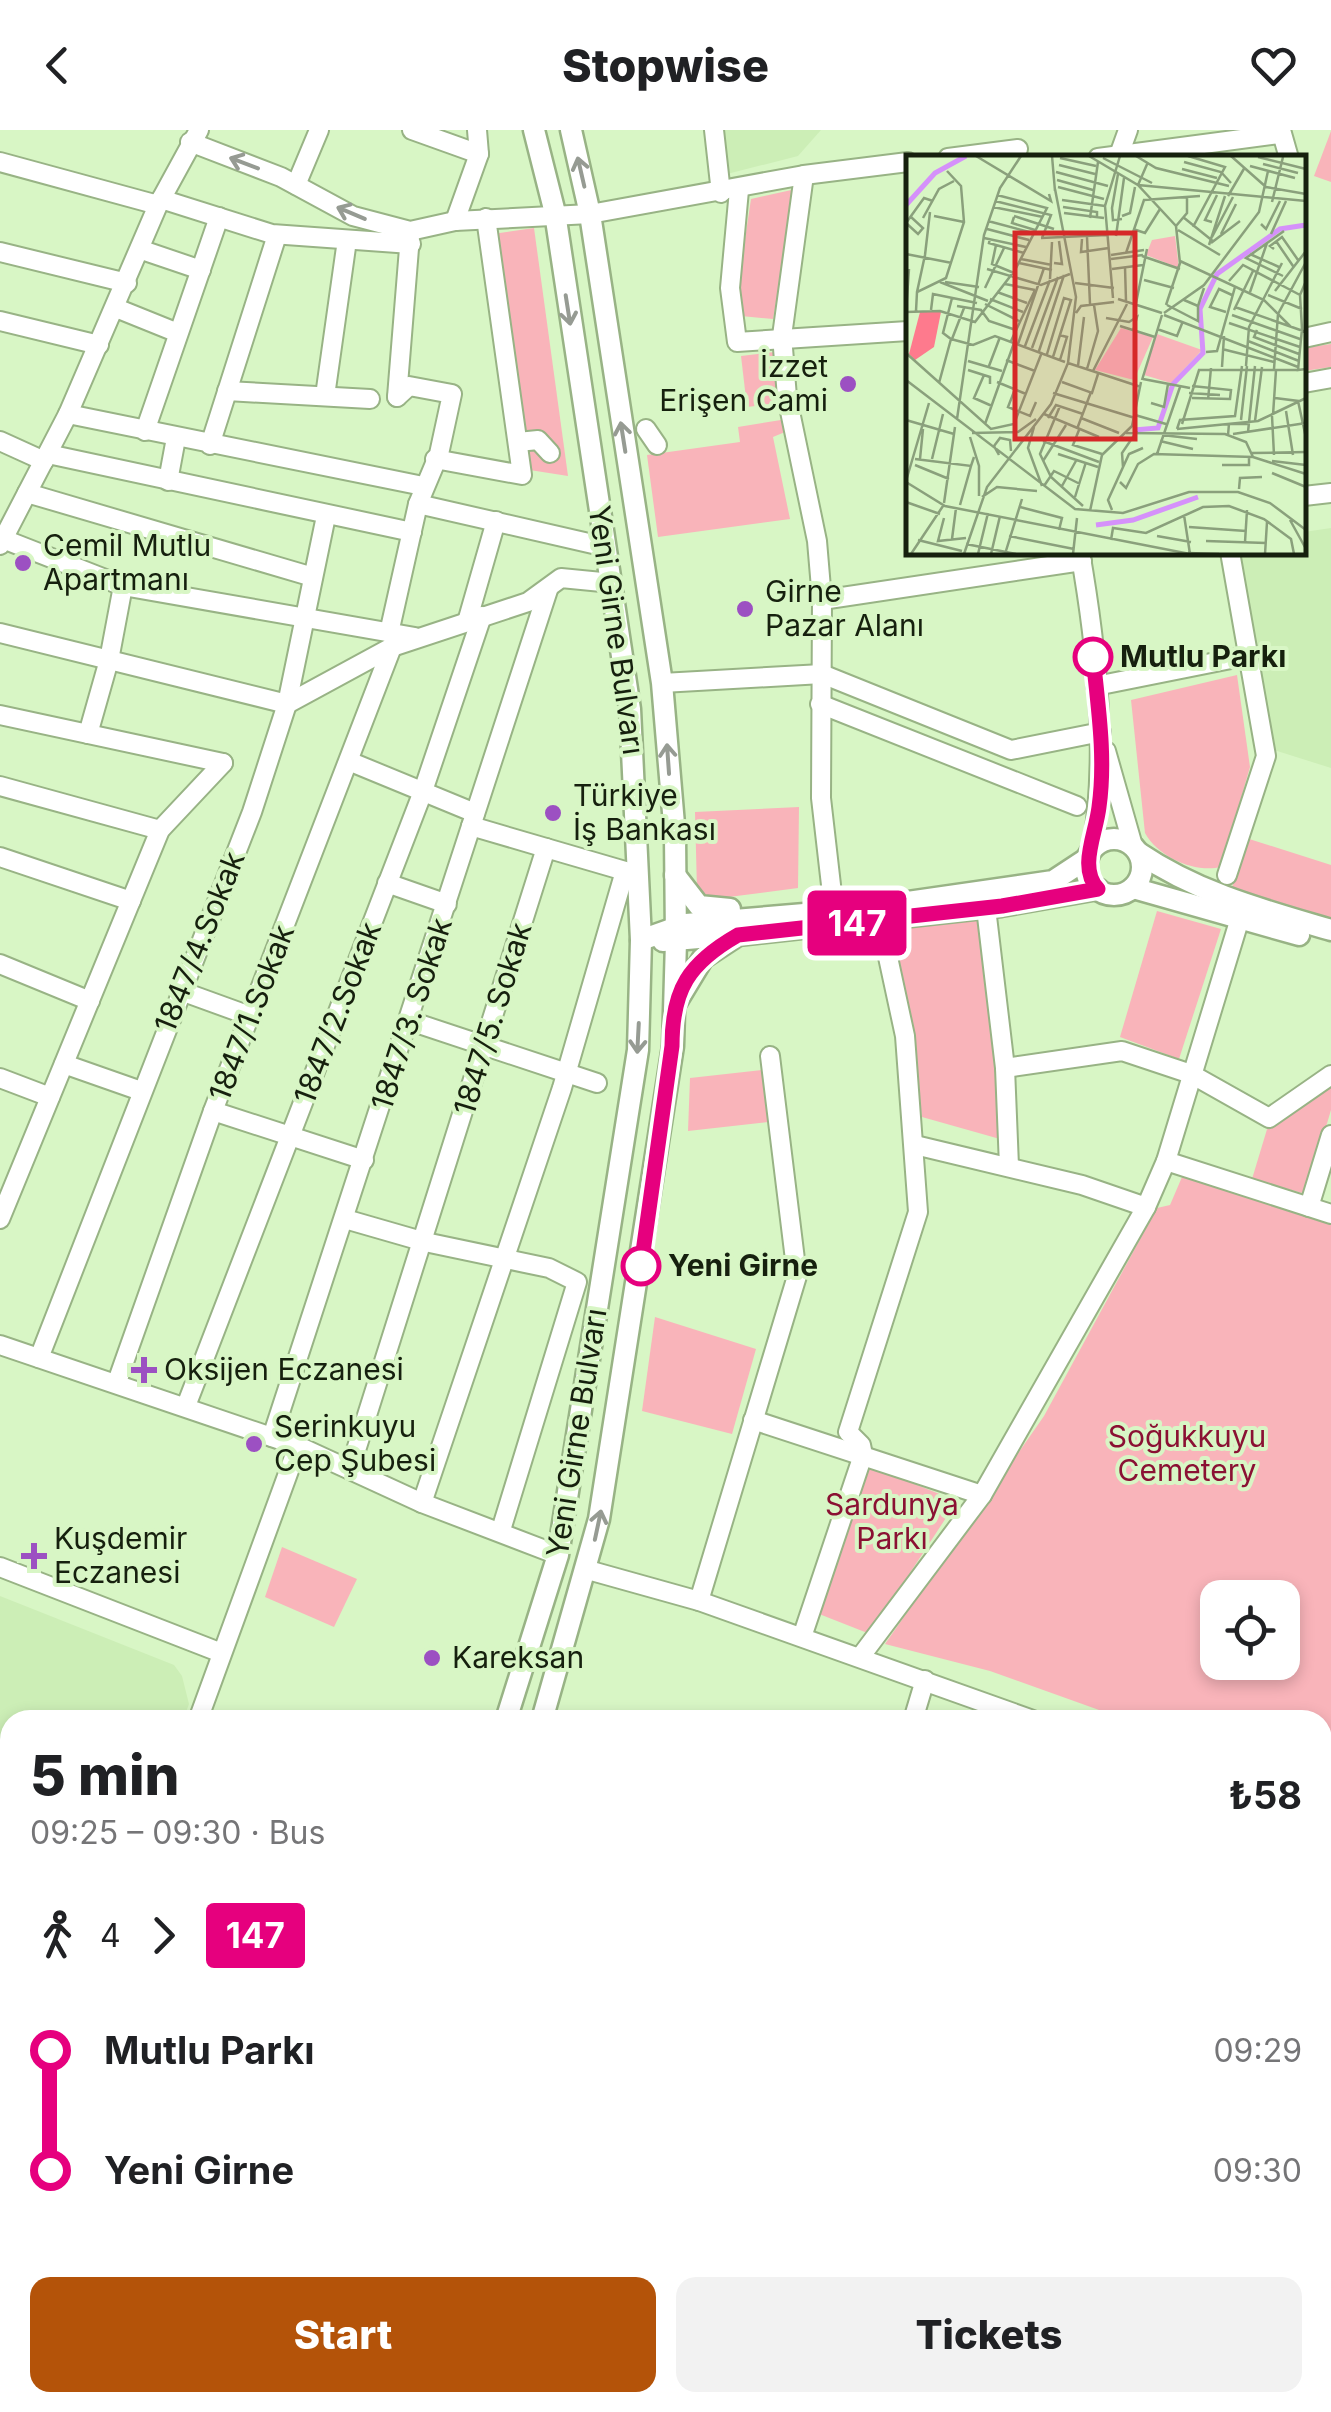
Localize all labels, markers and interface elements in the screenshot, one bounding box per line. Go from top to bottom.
icon: back [30,38,85,93]
text: Stopwise [562,38,769,93]
icon: heart [1246,38,1301,93]
one-way arrow [229,153,260,171]
inset map [906,155,1306,555]
one-way arrow [571,157,589,189]
one-way arrow [336,203,367,221]
one-way arrow [559,293,578,326]
place label: İzzet Erişen Cami [659,348,828,418]
marker: İzzet Erişen Cami [837,373,859,395]
one-way arrow [613,421,632,454]
street label: Yeni Girne Bulvarı [582,503,652,757]
place label: Cemil Mutlu Apartmanı [43,527,211,597]
marker: Cemil Mutlu Apartmanı [12,552,34,574]
place label: Girne Pazar Alanı [765,573,924,643]
marker: Girne Pazar Alanı [734,598,756,620]
marker: Mutlu Parkı [1074,638,1112,676]
place label: Mutlu Parkı [1120,638,1286,674]
one-way arrow [659,743,678,775]
place label: Türkiye İş Bankası [573,777,716,847]
marker: Türkiye İş Bankası [542,802,564,824]
street label: 1847/4.Sokak [146,845,252,1037]
line badge: 147 [800,890,914,956]
text: 147 [827,902,887,944]
street label: 1847/3. Sokak [363,913,459,1114]
street label: 1847/2.Sokak [286,916,388,1109]
street label: 1847/5. Sokak [446,918,539,1119]
street label: 1847/1.Sokak [201,919,301,1106]
one-way arrow [628,1021,647,1053]
marker: Yeni Girne [622,1247,660,1285]
place label: Yeni Girne [668,1247,818,1283]
street label: Yeni Girne Bulvarı [539,1306,613,1560]
place label: Oksijen Eczanesi [164,1351,404,1387]
marker: Oksijen Eczanesi [133,1359,155,1381]
place label: Serinkuyu Cep Şubesi [274,1408,436,1478]
park label: Soğukkuyu Cemetery [1108,1418,1266,1488]
marker: Serinkuyu Cep Şubesi [243,1433,265,1455]
park label: Sardunya Parkı [825,1486,959,1556]
one-way arrow [589,1510,608,1542]
place label: Kuşdemir Eczanesi [54,1520,187,1590]
marker: Kuşdemir Eczanesi [23,1545,45,1567]
map controls [1200,1580,1300,1680]
button: locate [1200,1580,1300,1680]
place label: Kareksan [452,1639,584,1675]
marker: Kareksan [421,1647,443,1669]
text: 5 min [30,1742,179,1808]
text: ₺58 [1228,1772,1302,1818]
text: 09:25 – 09:30 · Bus [30,1813,325,1852]
icon: walk [30,1908,85,1963]
icon: forward [136,1908,191,1963]
text: 147 [226,1914,285,1956]
text: 4 [100,1916,121,1955]
text: Mutlu Parkı [104,2027,315,2073]
text: 09:29 [1213,2031,1302,2070]
text: Yeni Girne [104,2147,294,2193]
text: 09:30 [1213,2151,1302,2190]
button: Start [30,2277,656,2392]
button: Tickets [676,2277,1302,2392]

